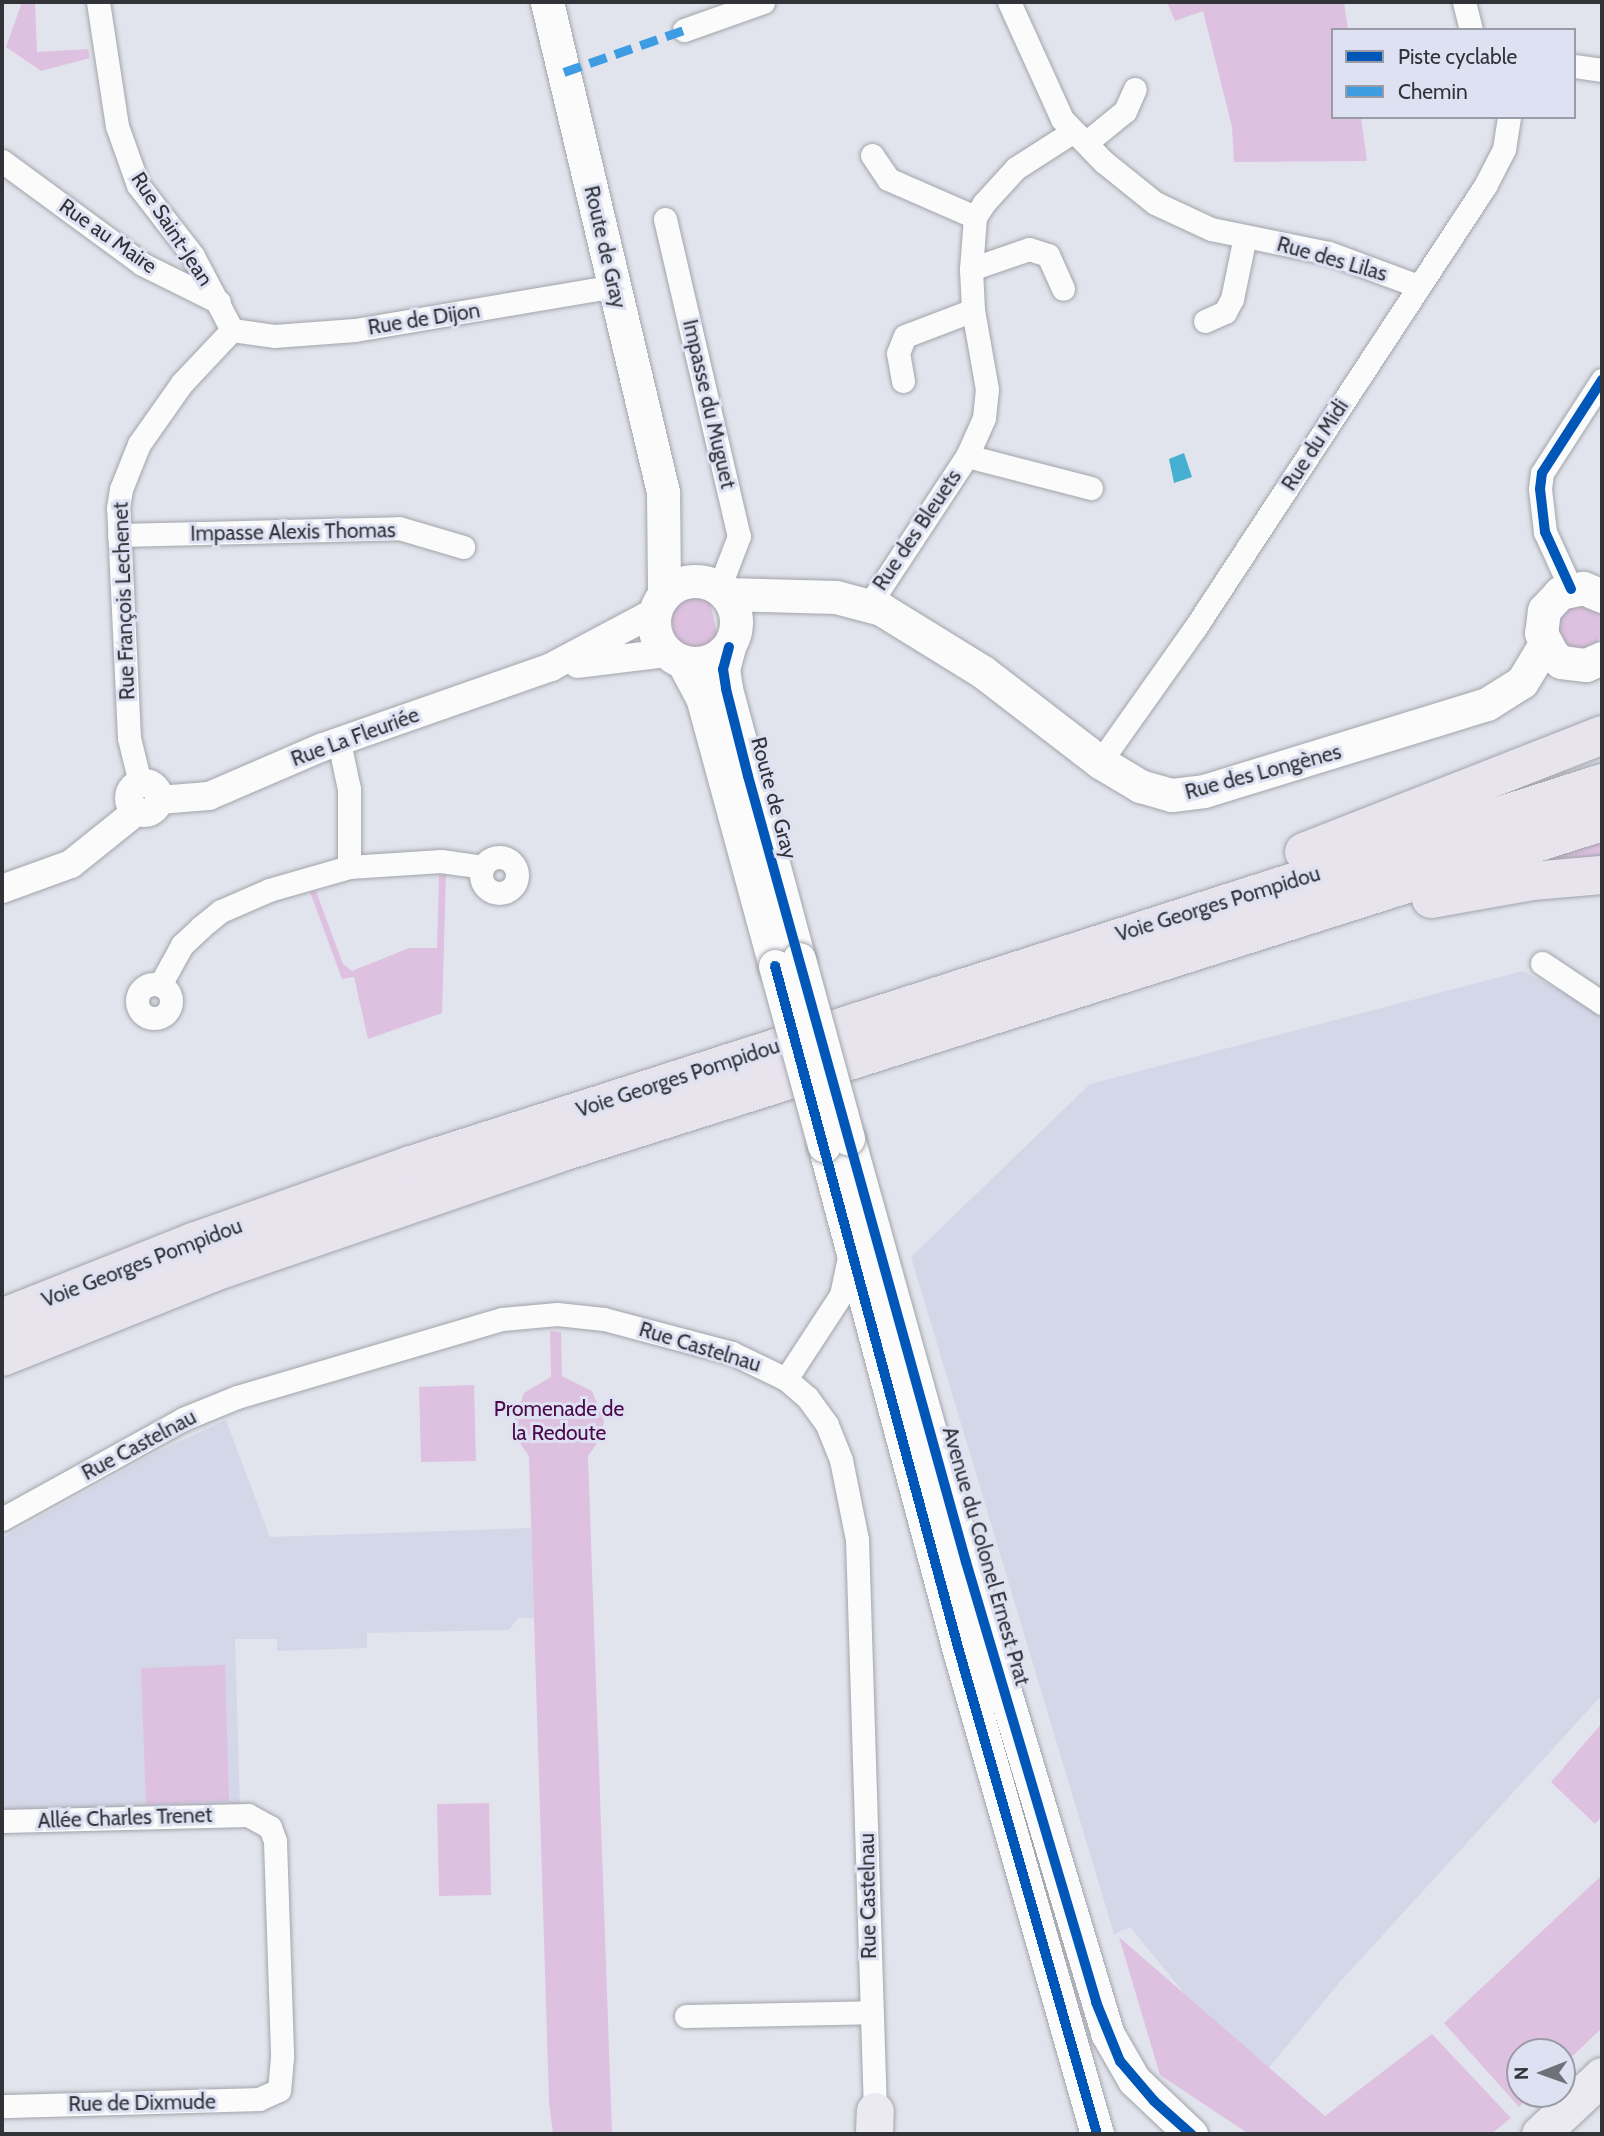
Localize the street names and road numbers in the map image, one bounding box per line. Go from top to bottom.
street label: Rue Saint-Jean [126,167,218,291]
street label: Route de Gray [579,183,631,311]
street label: Rue au Maire [54,193,162,279]
street label: Rue des Lilas [1274,231,1390,287]
street label: Rue de Dijon [366,298,482,340]
street label: Impasse du Muguet [677,317,741,491]
street label: Rue du Midi [1276,395,1354,495]
street label: Rue des Bleuets [867,465,967,595]
street label: Rue François Lechenet [108,501,140,701]
street label: Impasse Alexis Thomas [190,518,396,546]
street label: Rue La Fleuriée [288,702,422,772]
street label: Route de Gray [746,734,802,862]
street label: Rue des Longènes [1182,739,1344,805]
street label: Voie Georges Pompidou [1113,861,1323,947]
street label: Voie Georges Pompidou [573,1033,783,1123]
street label: Voie Georges Pompidou [38,1213,246,1313]
street label: Rue Castelnau [636,1317,764,1377]
street label: Rue Castelnau [77,1404,201,1486]
street label: Avenue du Colonel Ernest Prat [937,1424,1035,1688]
street label: Allée Charles Trenet [37,1802,213,1834]
street label: Rue Castelnau [854,1833,882,1959]
street label: Rue de Dixmude [68,2089,216,2117]

